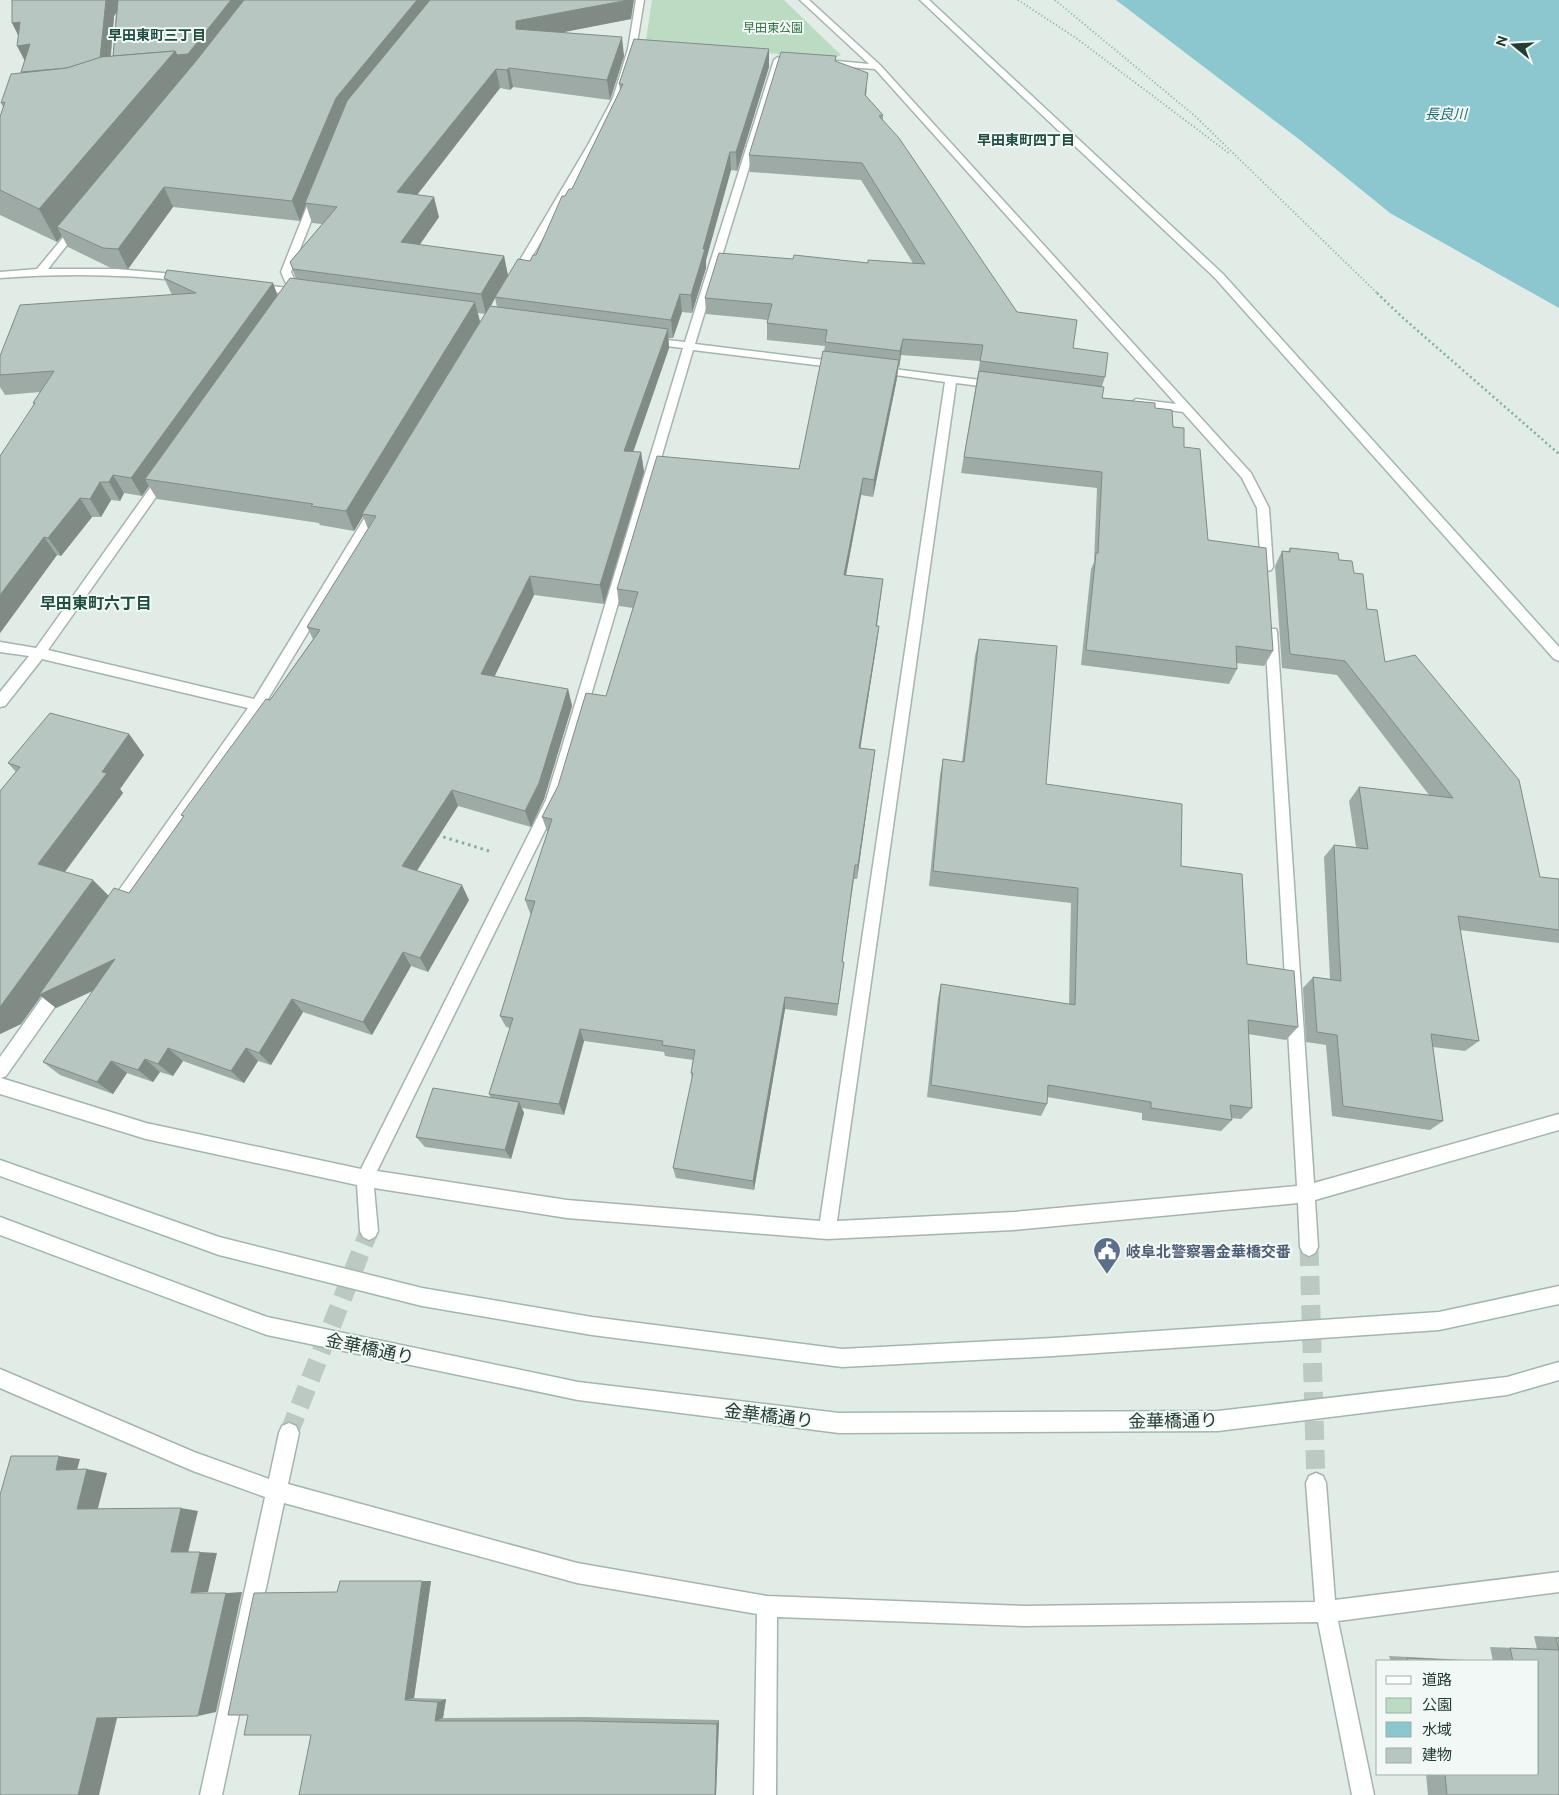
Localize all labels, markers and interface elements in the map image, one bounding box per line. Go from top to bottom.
north arrow [1489,20,1539,70]
park label: 早田東公園 [743,21,803,34]
district label: 早田東町三丁目 [108,27,206,43]
text: N [1492,34,1511,48]
water label: 長良川 [1425,106,1469,122]
district label: 早田東町四丁目 [977,132,1075,148]
district label: 早田東町六丁目 [40,594,152,612]
public building icon: 岐阜北警察署金華橋交番 [1092,1236,1122,1275]
place label: 岐阜北警察署金華橋交番 [1126,1243,1291,1260]
street label: 金華橋通り [324,1329,416,1367]
street label: 金華橋通り [723,1400,815,1430]
street label: 金華橋通り [1128,1409,1218,1431]
legend [1376,1660,1539,1775]
text: 道路 [1422,1671,1452,1688]
text: 公園 [1422,1696,1452,1713]
text: 水域 [1422,1721,1452,1738]
text: 建物 [1422,1746,1452,1763]

